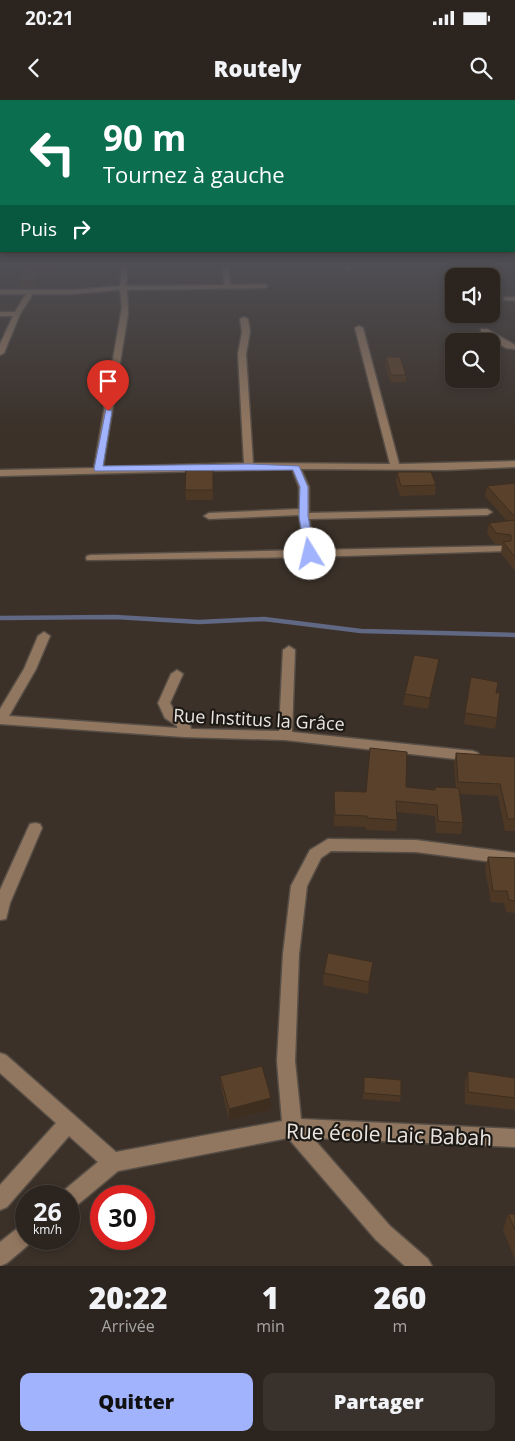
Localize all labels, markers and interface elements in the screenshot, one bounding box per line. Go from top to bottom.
text: 20:21 [25,5,74,31]
text: Routely [214,53,301,83]
icon: back [20,54,48,82]
icon: search [467,54,495,82]
text: 90 m [103,114,186,161]
icon: left [20,120,85,185]
text: Tournez à gauche [103,159,285,189]
icon: right [67,215,95,243]
text: Puis [20,216,57,242]
map controls [445,268,500,388]
button: sound [445,268,500,323]
button: search [445,333,500,388]
pin [87,360,129,411]
icon: arrive [94,367,122,395]
position arrow [283,527,335,579]
street label: Rue Institus la Grâce [173,703,345,735]
street label: Rue école Laic Babah [285,1116,493,1152]
speed limit sign: 30 [90,1185,155,1250]
text: 26 [33,1194,62,1228]
text: km/h [33,1221,62,1238]
text: 20:22 [89,1277,168,1318]
text: 1 [262,1277,279,1318]
text: 260 [374,1277,426,1318]
text: Arrivée [102,1315,155,1337]
text: min [256,1315,285,1337]
text: m [393,1315,407,1337]
button: Quitter [20,1373,253,1431]
button: Partager [263,1373,495,1431]

